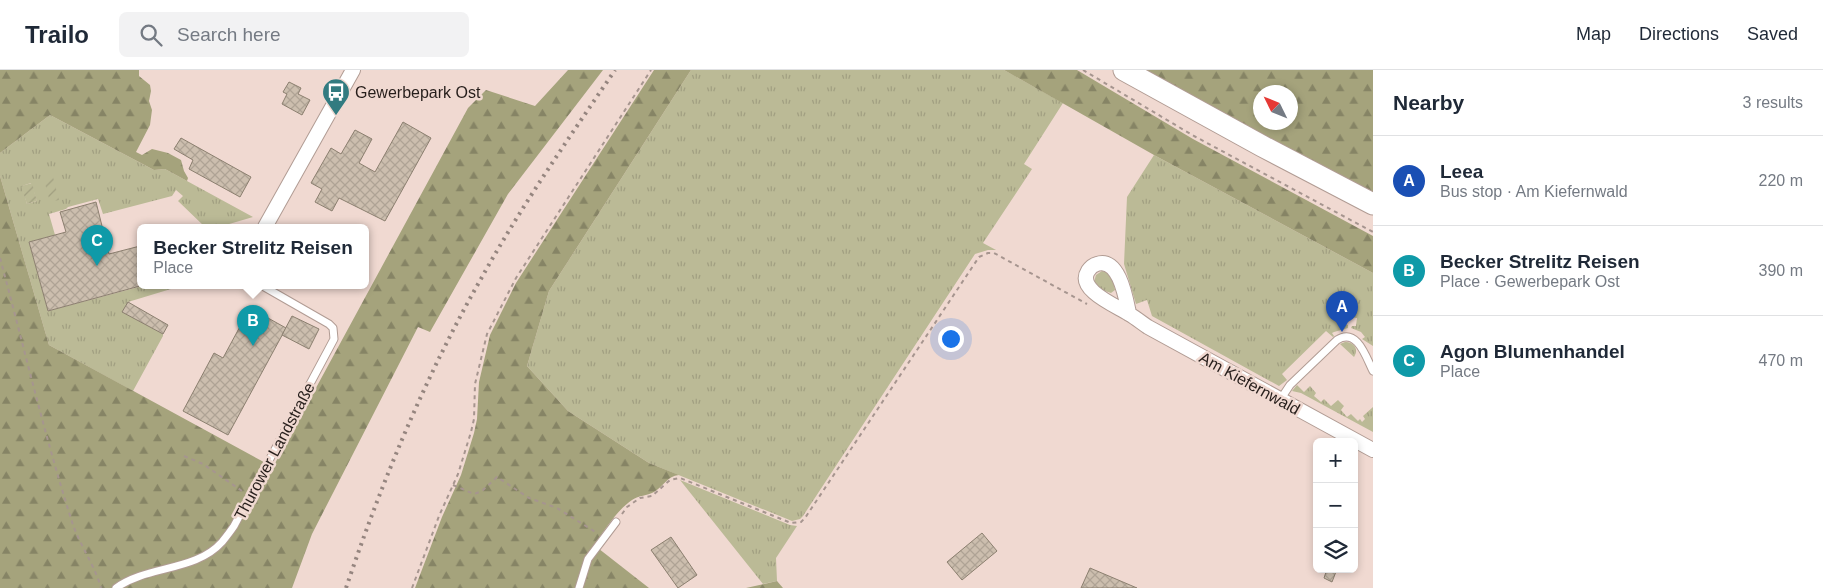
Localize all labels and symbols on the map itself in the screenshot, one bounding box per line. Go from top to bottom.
bus stop icon: Gewerbepark Ost [321,77,351,116]
place label: Gewerbepark Ost [355,84,481,101]
north arrow [1253,85,1298,130]
pin: C [81,225,113,266]
pin: A [1326,291,1358,332]
pin: B [237,305,269,346]
your location [938,326,964,352]
street label: Am Kiefernwald [1197,349,1303,418]
street label: Thurower Landstraße [231,380,318,523]

